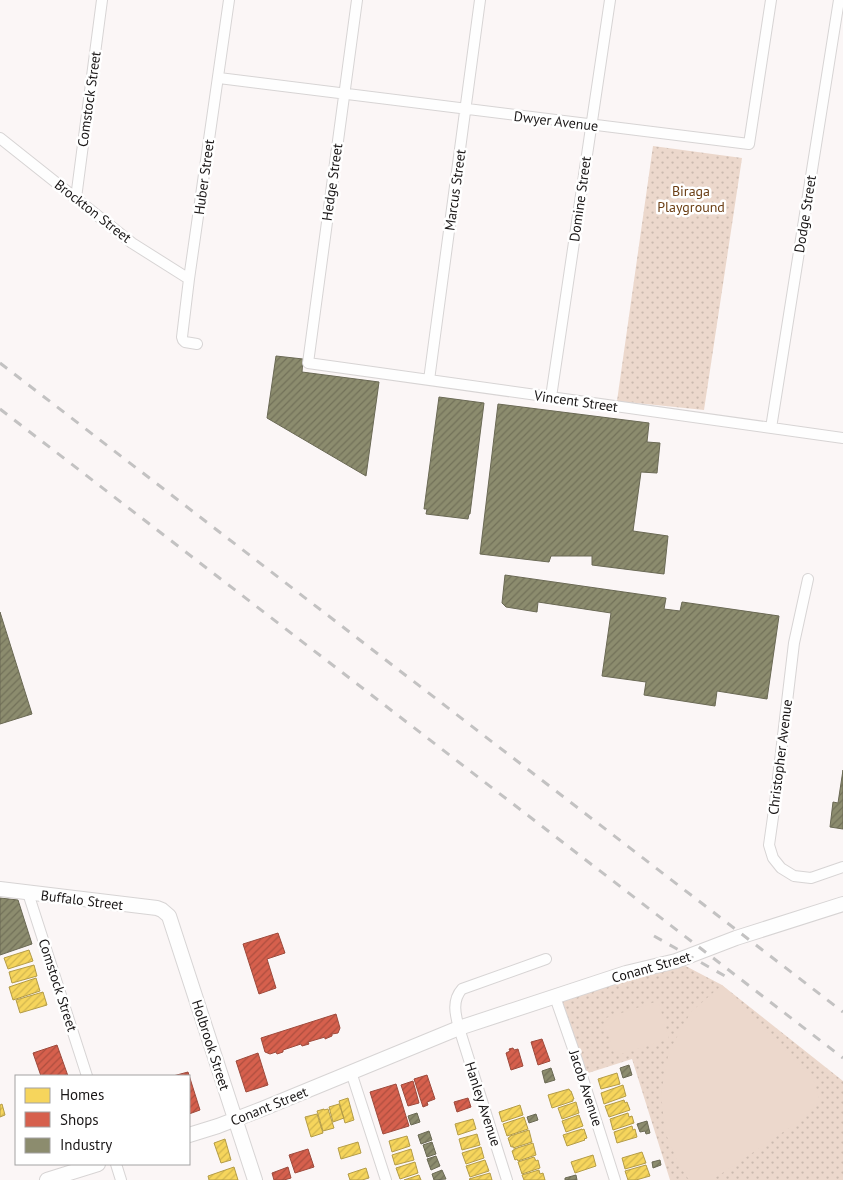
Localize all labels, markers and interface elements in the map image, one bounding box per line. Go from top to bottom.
street label: Comstock Street [73,50,105,148]
street label: Dwyer Avenue [513,107,599,135]
street label: Huber Street [190,138,218,216]
street label: Hedge Street [318,142,346,222]
street label: Marcus Street [440,148,470,232]
street label: Domine Street [565,155,595,243]
street label: Dodge Street [790,174,820,254]
street label: Brockton Street [51,175,135,247]
park label: Biraga Playground [657,182,725,216]
street label: Vincent Street [532,386,619,416]
street label: Christopher Avenue [764,698,796,816]
street label: Buffalo Street [40,886,124,914]
street label: Comstock Street [35,936,82,1034]
street label: Conant Street [609,947,693,987]
street label: Holbrook Street [188,997,234,1093]
street label: Jacob Avenue [565,1047,607,1128]
street label: Hanley Avenue [461,1059,505,1149]
legend [15,1075,190,1165]
street label: Conant Street [228,1082,310,1130]
text: Homes [60,1085,104,1104]
text: Shops [60,1110,99,1129]
text: Industry [60,1135,112,1154]

